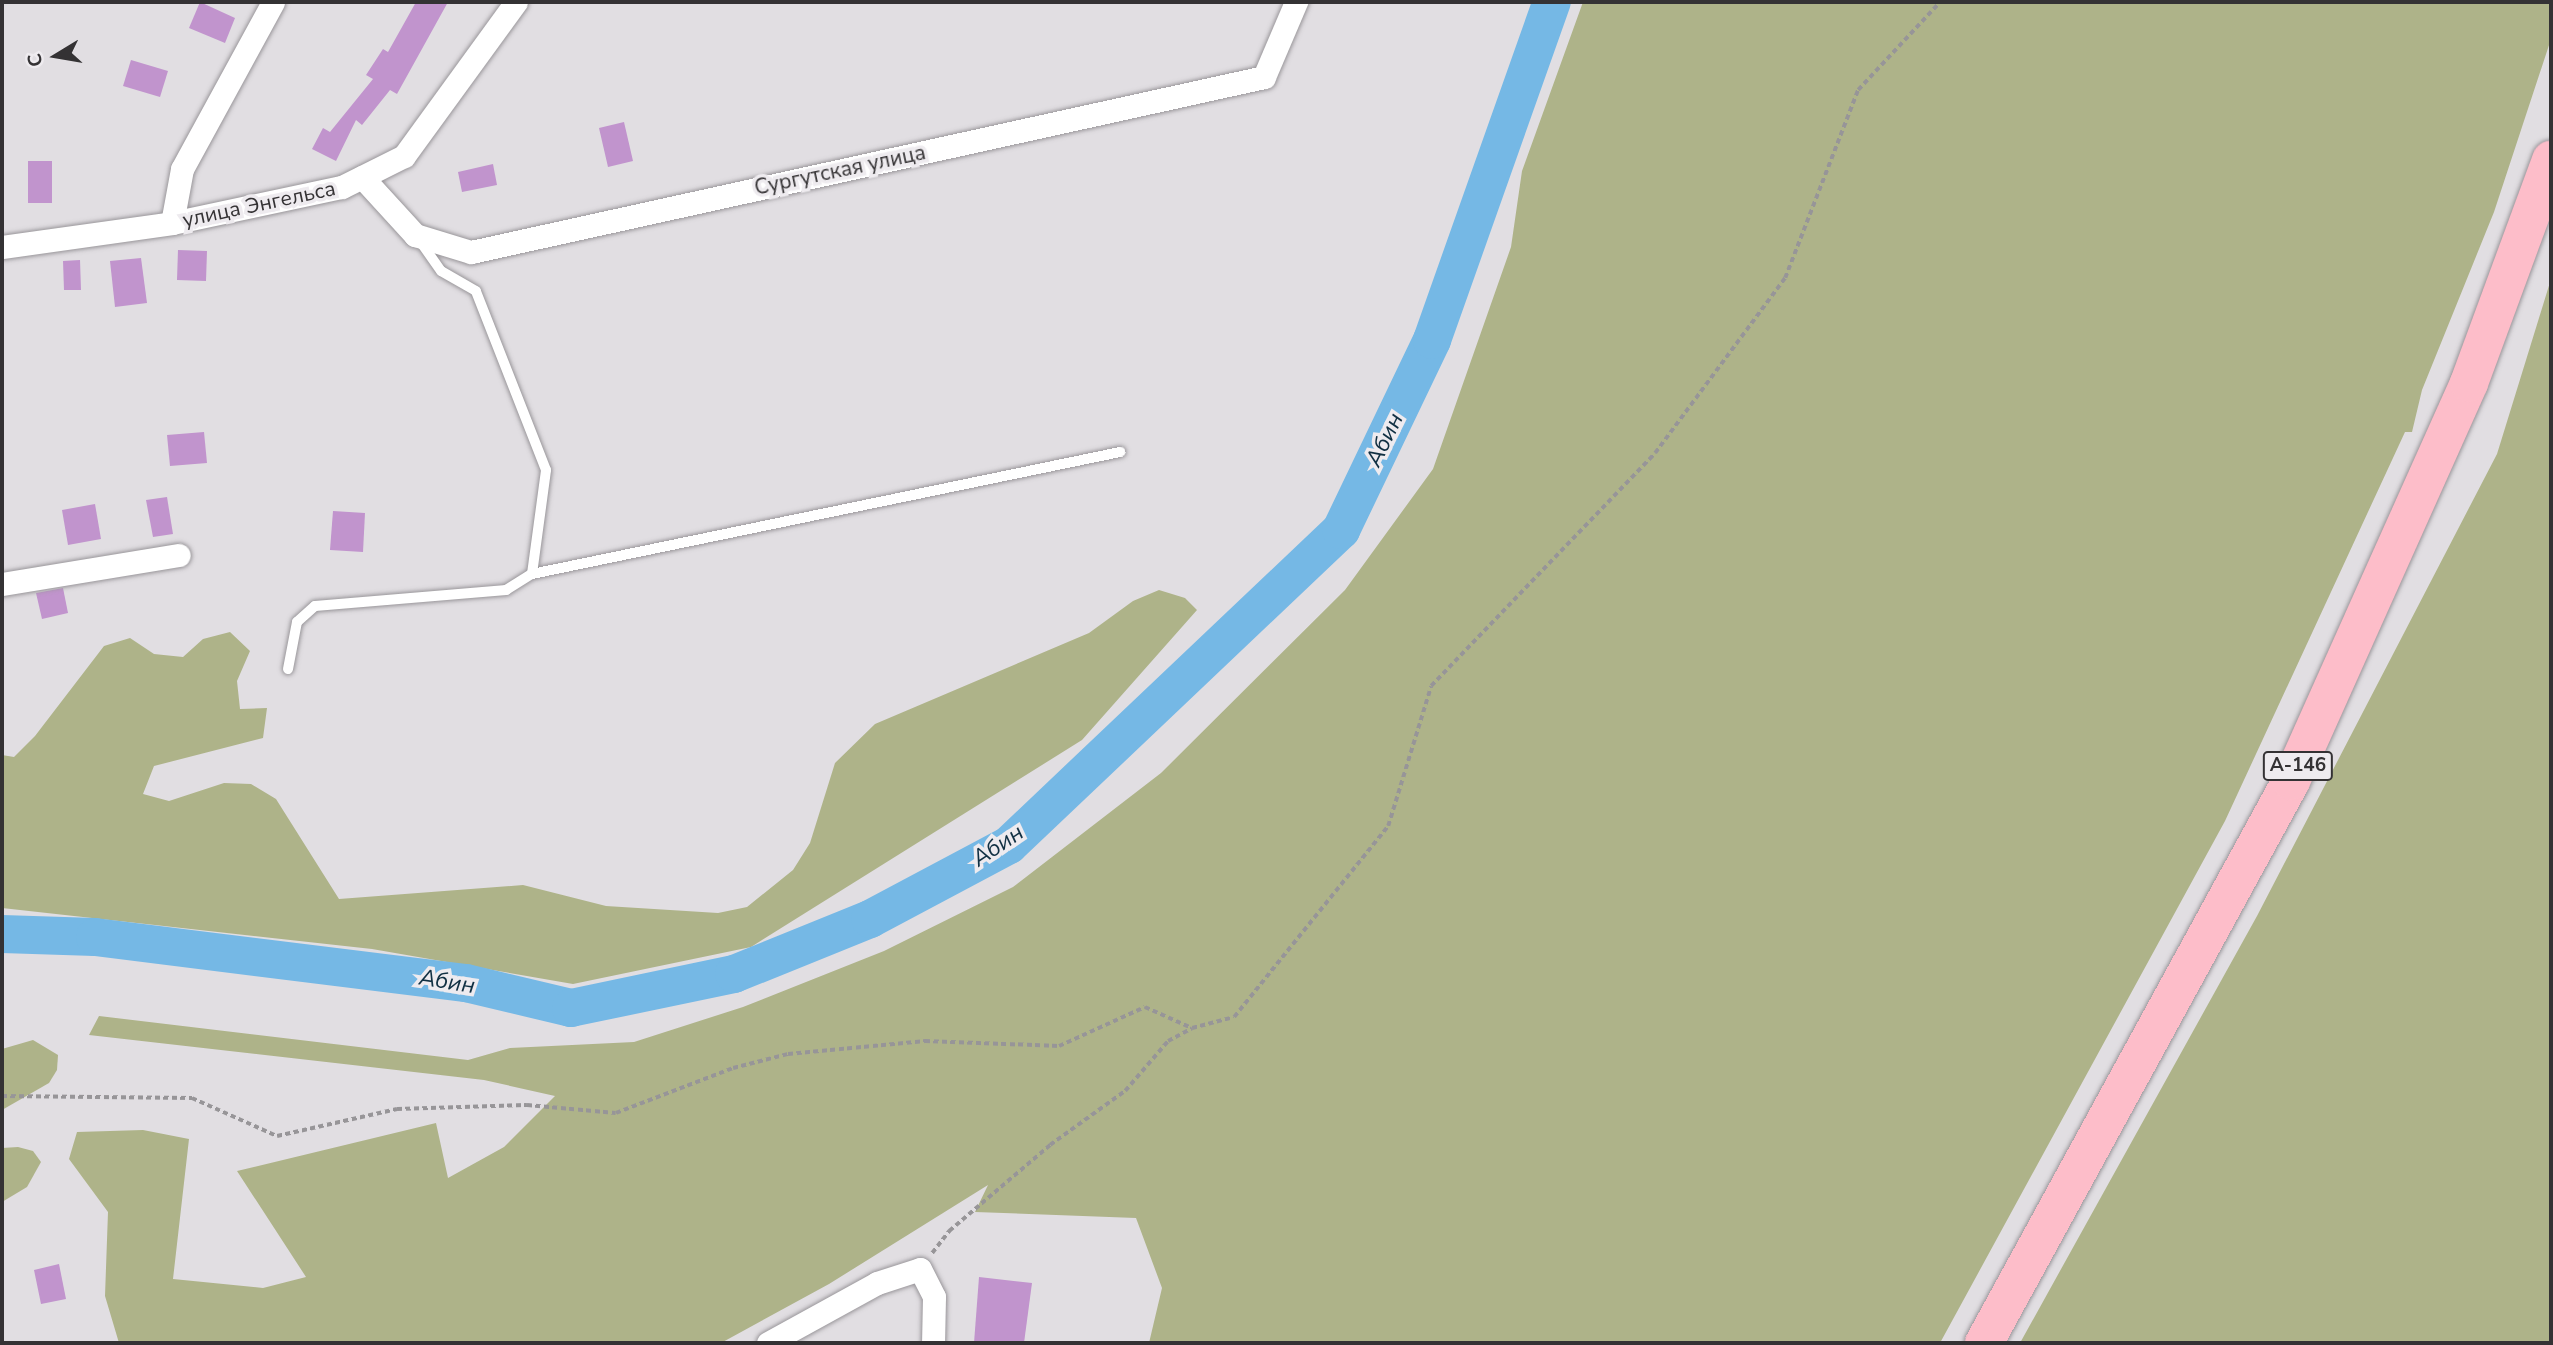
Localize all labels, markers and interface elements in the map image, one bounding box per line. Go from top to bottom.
north arrow [21,21,91,91]
text: С [21,51,49,69]
street label: Сургутская улица [752,140,928,200]
street label: улица Энгельса [180,176,338,232]
water label: Абин [1360,409,1410,471]
road number: А-146 [2261,750,2335,782]
water label: Абин [967,819,1029,873]
water label: Абин [417,964,477,1000]

